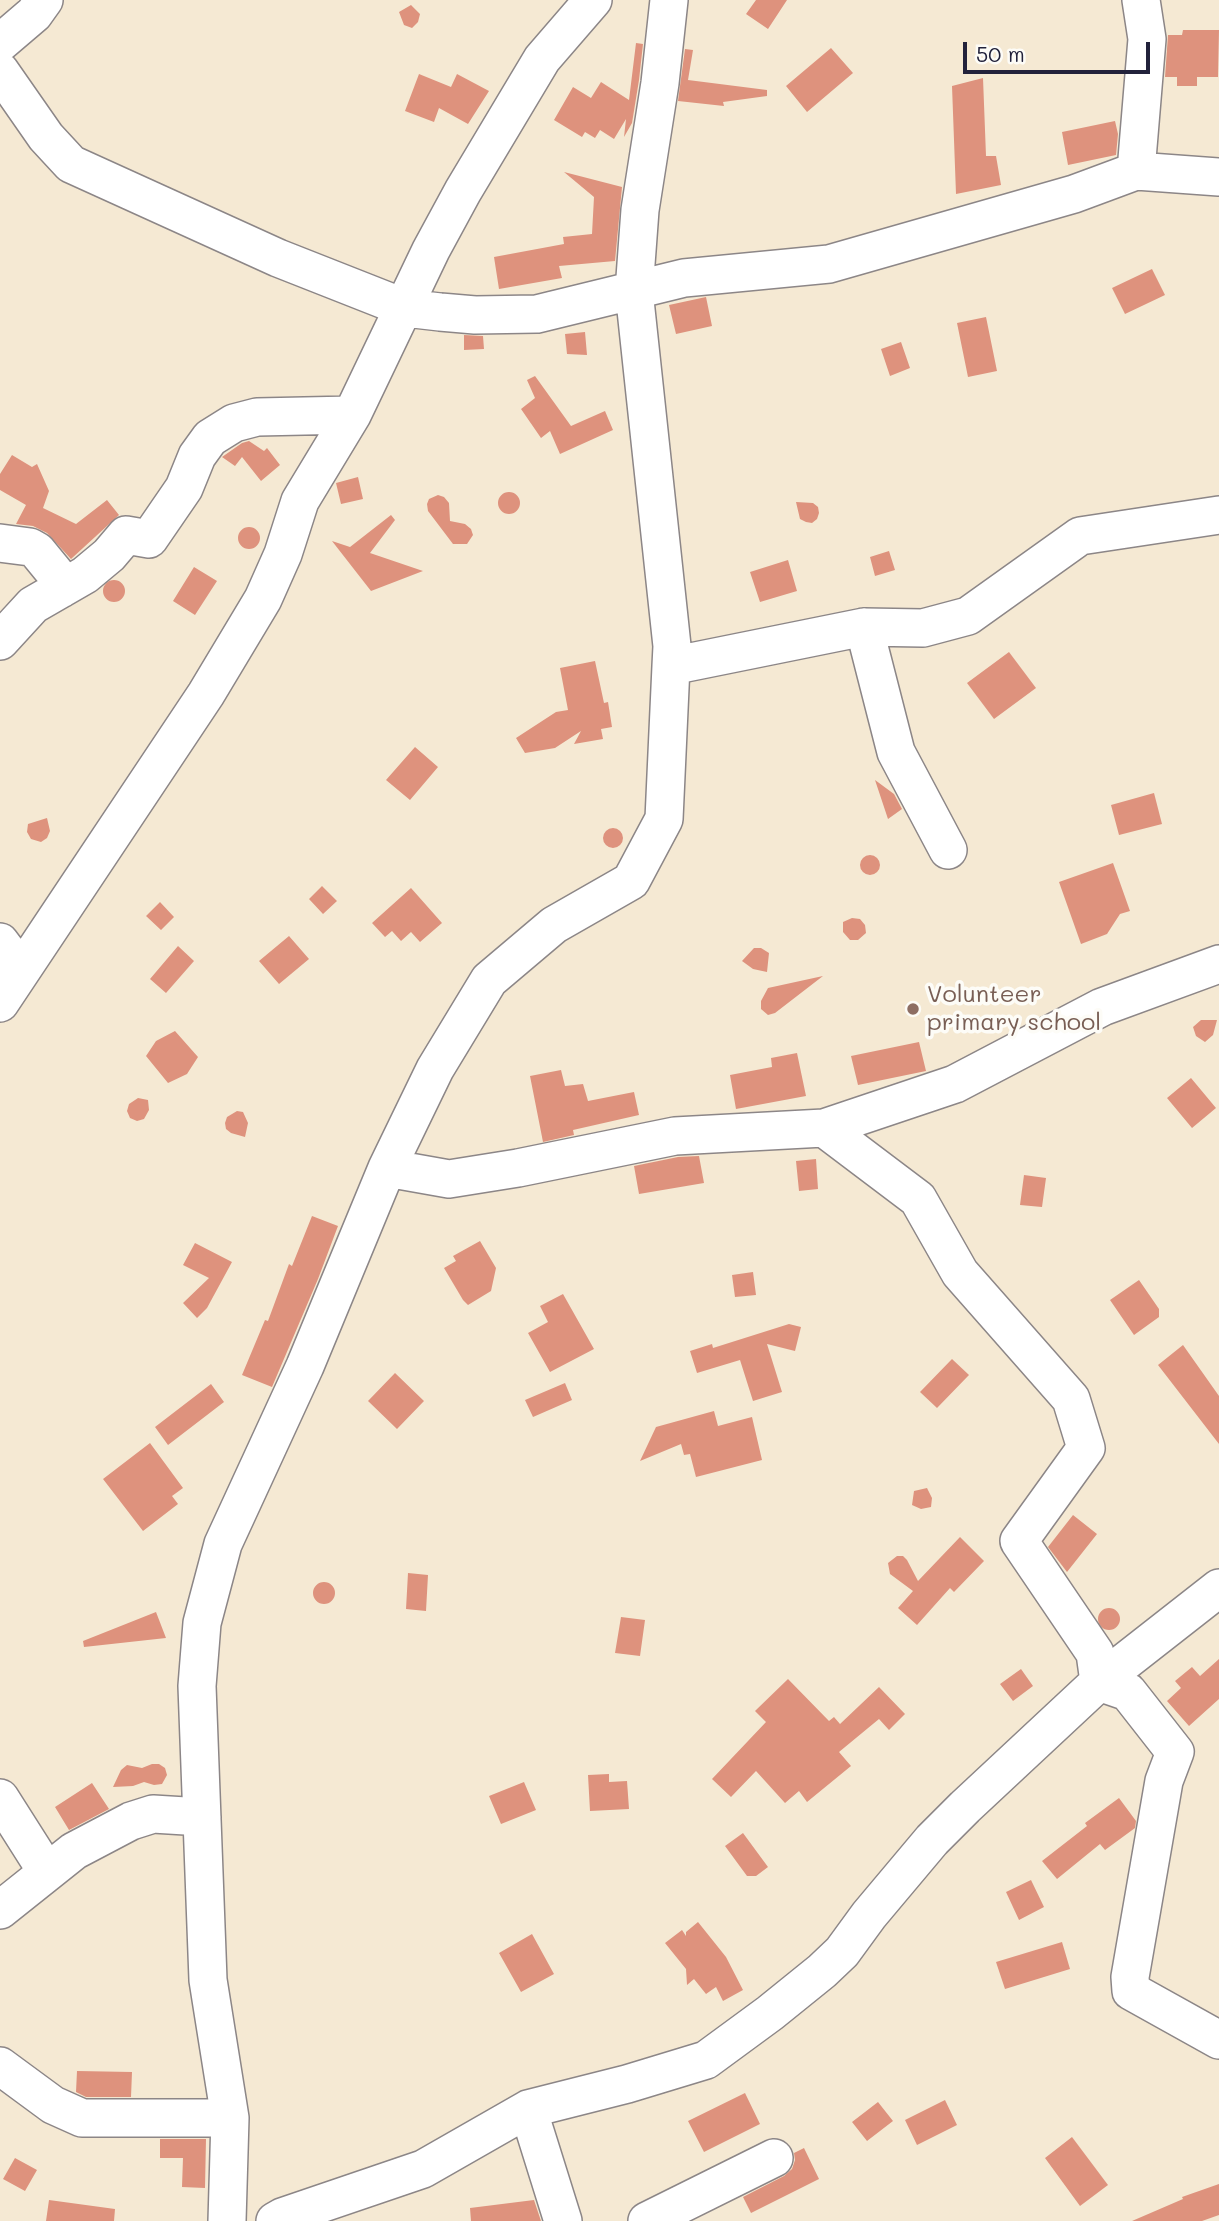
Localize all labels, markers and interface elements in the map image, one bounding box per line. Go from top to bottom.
scale bar [967,28,1154,72]
text: 50 m [976,40,1025,67]
place label: Volunteer primary school [927,981,1101,1037]
marker: Volunteer primary school [905,1001,921,1017]

